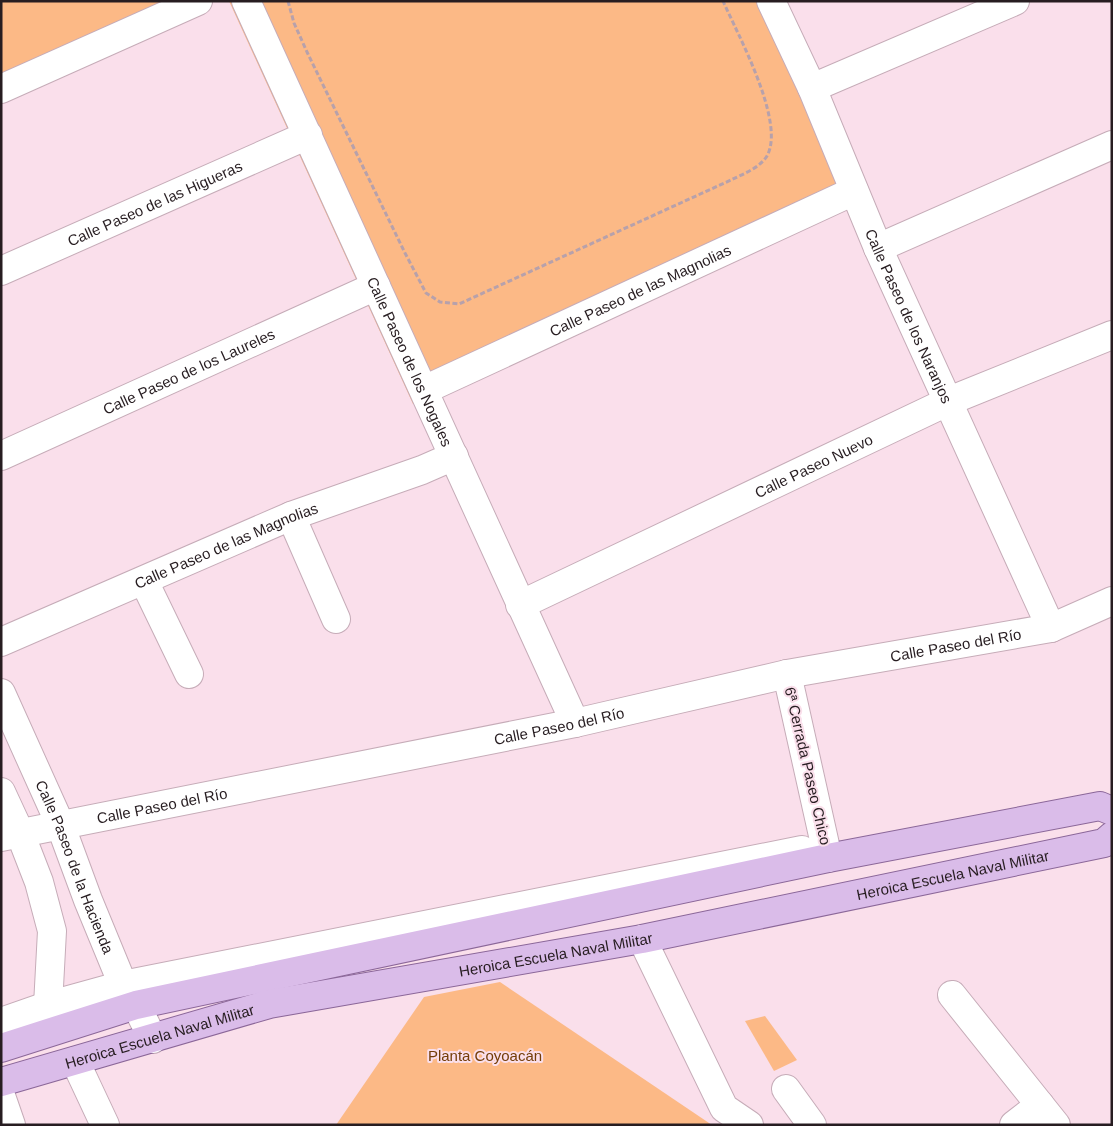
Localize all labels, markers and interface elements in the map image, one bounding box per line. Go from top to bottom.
street label: Calle Paseo de las Higueras [65,157,245,249]
street label: Calle Paseo de los Naranjos [863,226,956,406]
street label: Calle Paseo de las Magnolias [547,241,733,339]
street label: Calle Paseo de los Nogales [364,274,456,449]
street label: Calle Paseo de los Laureles [100,325,277,417]
street label: Calle Paseo Nuevo [752,430,875,501]
street label: Calle Paseo de las Magnolias [132,499,320,592]
street label: Calle Paseo del Río [889,625,1022,664]
street label: 6ª Cerrada Paseo Chico [782,685,834,847]
street label: Calle Paseo del Río [492,703,626,747]
street label: Calle Paseo de la Hacienda [33,777,118,957]
street label: Calle Paseo del Río [95,784,229,826]
street label: Heroica Escuela Naval Militar [855,846,1050,903]
street label: Heroica Escuela Naval Militar [458,929,654,979]
street label: Heroica Escuela Naval Militar [63,1000,256,1071]
park label: Planta Coyoacán [428,1047,542,1064]

